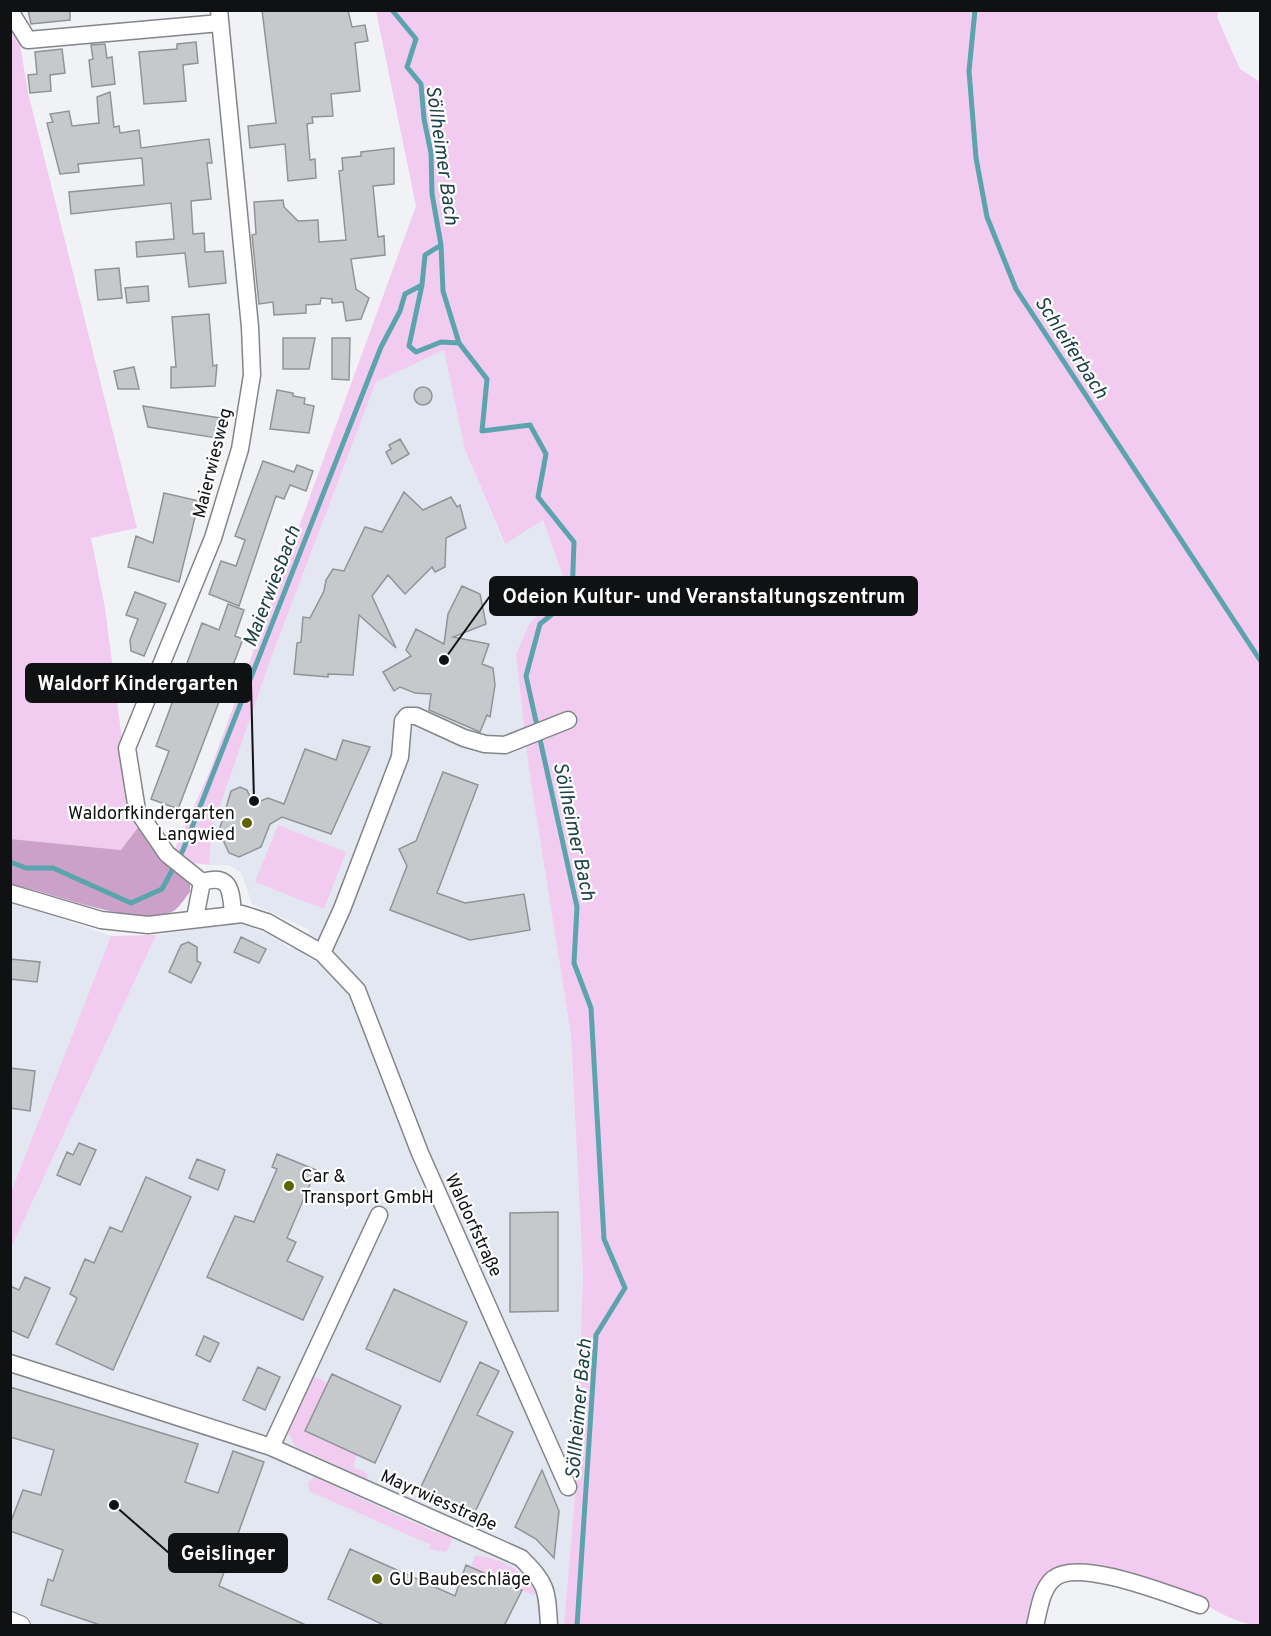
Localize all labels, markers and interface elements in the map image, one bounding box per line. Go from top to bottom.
water label: Söllheimer Bach [418,84,464,227]
water label: Schleiferbach [1027,292,1113,405]
street label: Maierwiesweg [189,406,238,521]
water label: Maierwiesbach [238,522,308,651]
callout: Odeion Kultur- und Veranstaltungszentrum [490,577,917,615]
text: Odeion Kultur- und Veranstaltungszentrum [503,585,905,611]
callout: Waldorf Kindergarten [26,664,251,702]
text: Waldorf Kindergarten [38,672,238,698]
water label: Söllheimer Bach [546,760,600,903]
place label: Waldorfkindergarten Langwied [68,803,235,847]
marker: Waldorfkindergarten Langwied [240,816,254,830]
place label: Car & Transport GmbH [301,1166,434,1210]
street label: Waldorfstraße [439,1170,507,1281]
marker: Car & Transport GmbH [282,1179,296,1193]
water label: Söllheimer Bach [561,1338,599,1481]
street label: Mayrwiesstraße [376,1465,500,1537]
callout: Geislinger [169,1534,287,1572]
text: Geislinger [181,1542,276,1568]
place label: GU Baubeschläge [389,1569,531,1592]
marker: GU Baubeschläge [370,1572,384,1586]

